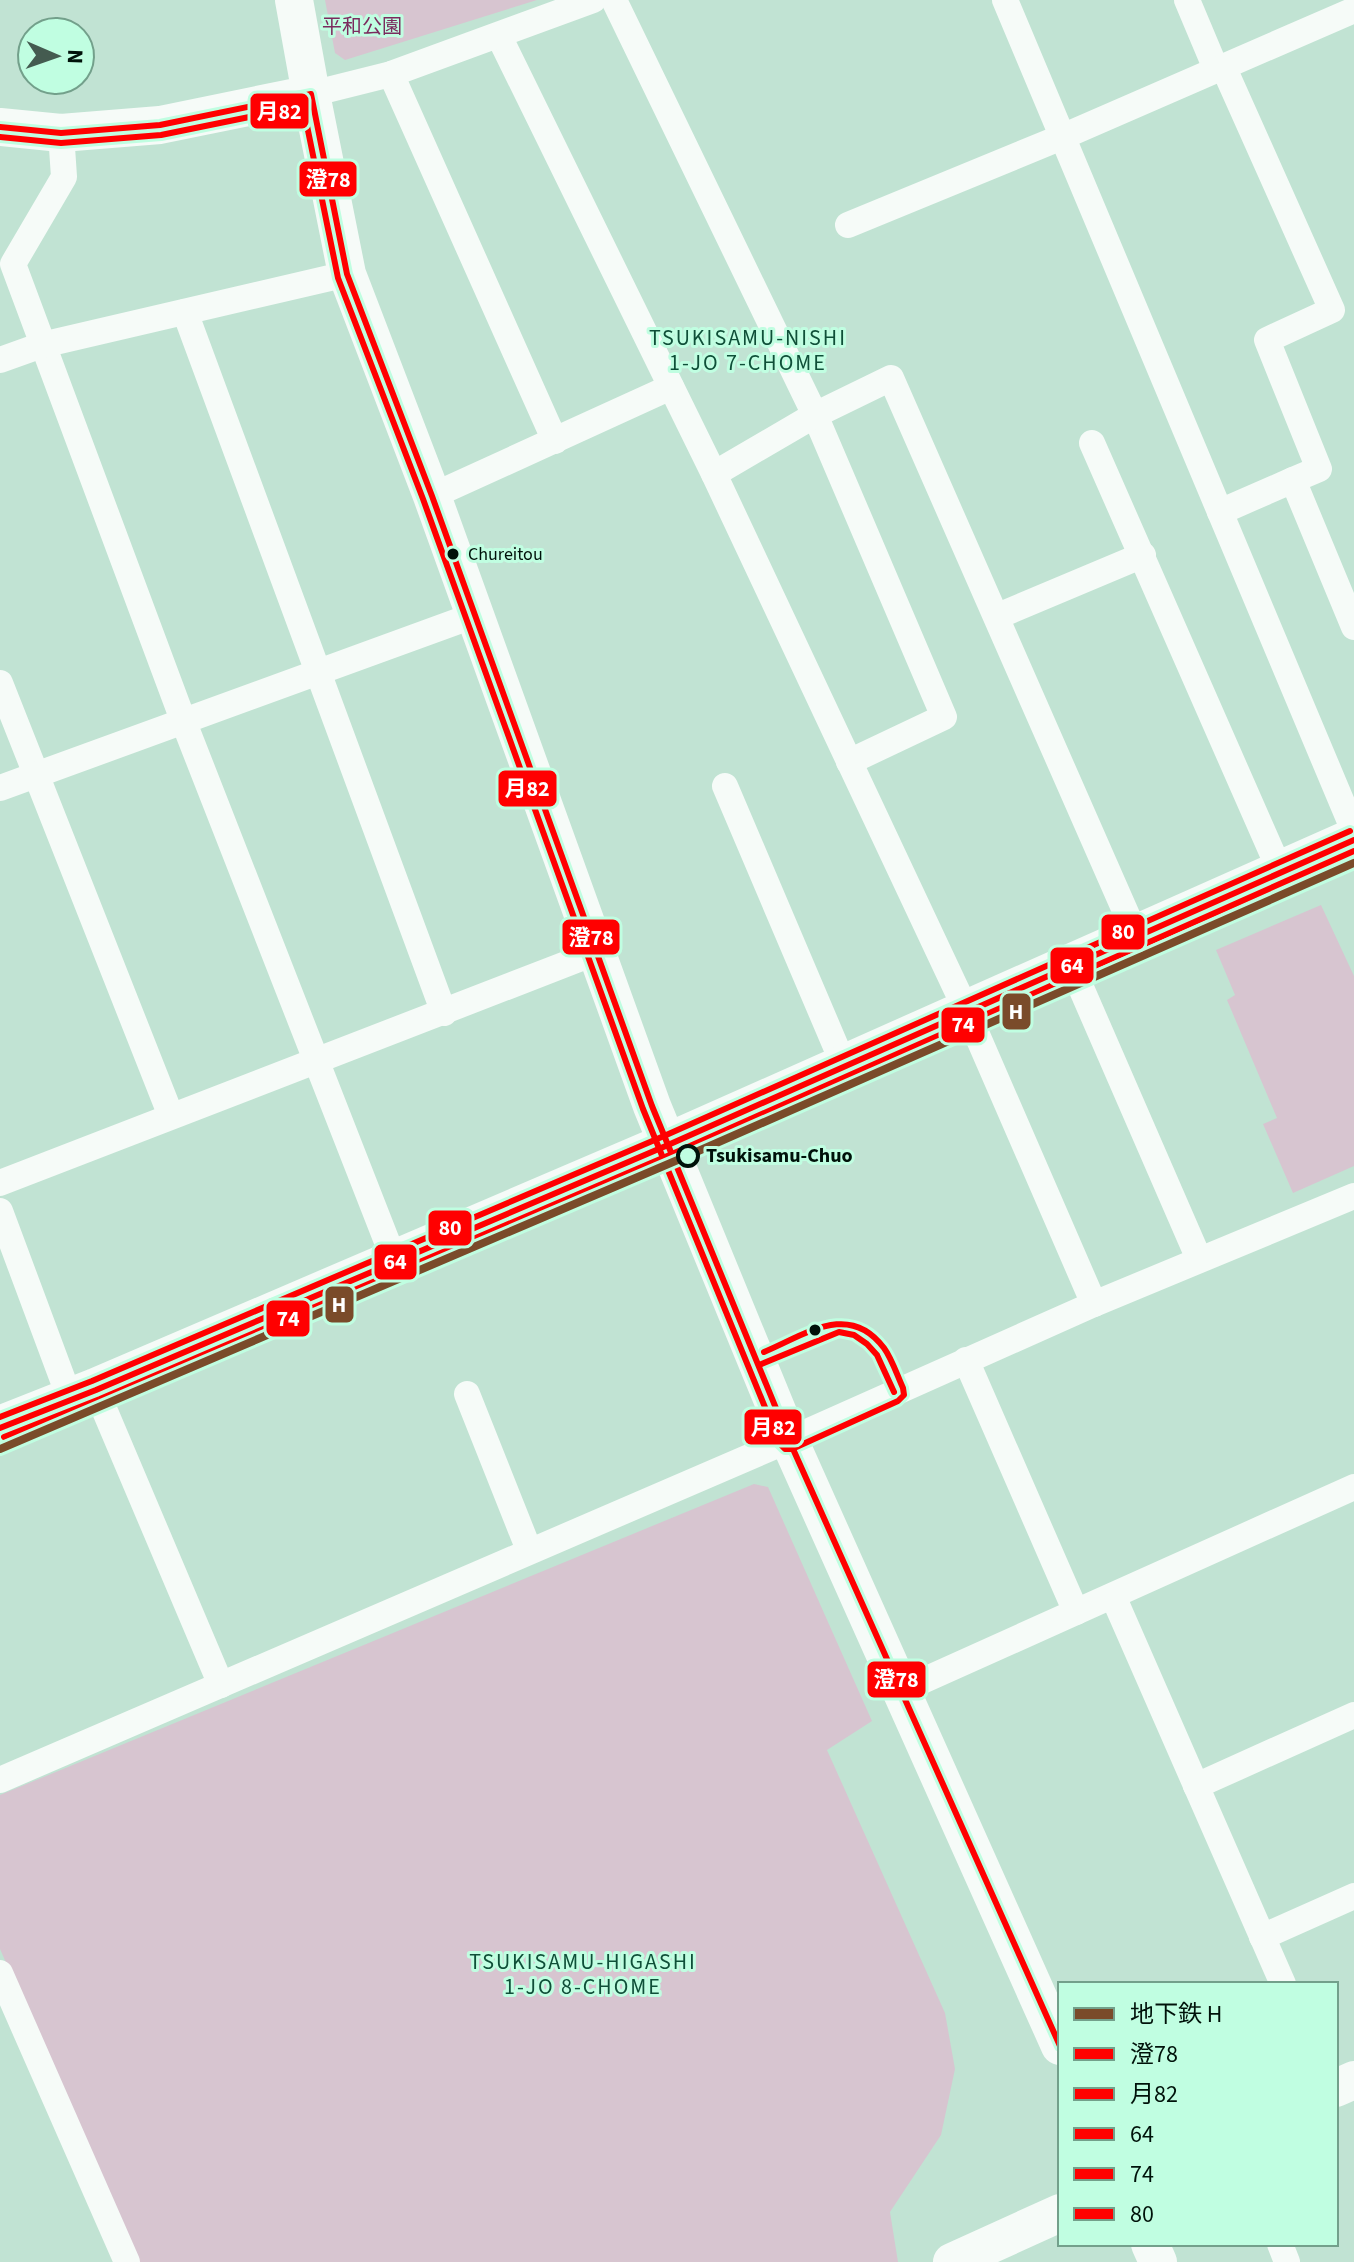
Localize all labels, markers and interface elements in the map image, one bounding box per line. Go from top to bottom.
park label: 平和公園 [322,13,402,41]
north arrow [16,16,96,96]
text: N [59,49,91,65]
line badge: 月82 [249,92,310,130]
text: 月82 [256,96,302,128]
line badge: 澄78 [298,160,358,198]
text: 澄78 [305,164,351,196]
district label: TSUKISAMU-NISHI 1-JO 7-CHOME [649,322,847,379]
place label: Chureitou [468,542,543,567]
marker: Chureitou [445,546,461,562]
line badge: 月82 [497,769,558,808]
text: 月82 [504,773,550,805]
line badge: 80 [1100,913,1146,951]
text: 80 [1111,916,1135,948]
line badge: 澄78 [561,918,621,956]
text: 澄78 [568,922,614,954]
line badge: 64 [1049,946,1095,985]
text: 64 [1060,950,1084,982]
line badge: H [1001,992,1032,1031]
text: H [1009,996,1023,1028]
line badge: 74 [940,1006,986,1044]
text: 74 [951,1009,975,1041]
place label: Tsukisamu-Chuo [706,1142,853,1170]
marker: Tsukisamu-Chuo [677,1145,699,1167]
line badge: 80 [427,1209,473,1247]
text: 80 [438,1212,462,1244]
line badge: 64 [373,1243,418,1281]
text: 64 [383,1246,407,1278]
line badge: H [324,1285,355,1324]
text: H [332,1289,346,1321]
line badge: 74 [265,1299,311,1338]
text: 74 [276,1303,300,1335]
unlabelled marker [807,1322,823,1338]
line badge: 月82 [743,1408,803,1446]
text: 月82 [750,1412,796,1444]
line badge: 澄78 [866,1660,927,1699]
text: 澄78 [873,1664,919,1696]
district label: TSUKISAMU-HIGASHI 1-JO 8-CHOME [469,1946,697,2003]
legend [1058,1982,1338,2246]
text: 地下鉄 H [1130,1997,1222,2032]
text: 澄78 [1130,2037,1178,2072]
text: 月82 [1130,2077,1178,2112]
text: 64 [1130,2117,1154,2152]
text: 74 [1130,2157,1154,2192]
text: 80 [1130,2197,1154,2232]

